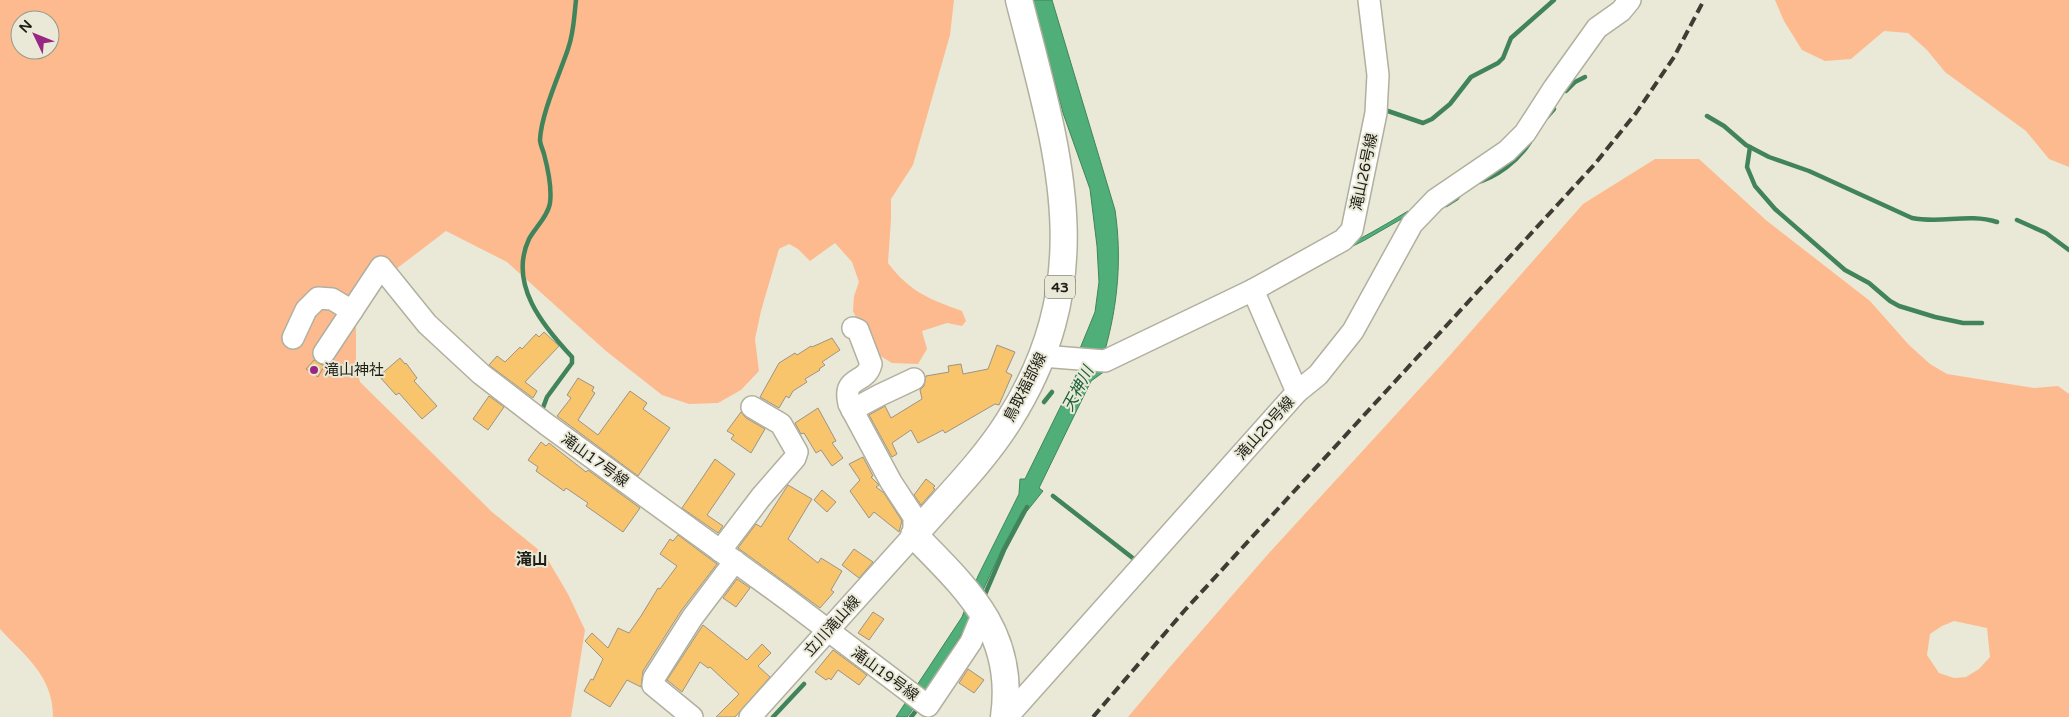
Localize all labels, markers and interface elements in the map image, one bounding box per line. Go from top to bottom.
north arrow [10,10,60,60]
text: N [16,17,36,36]
street label: 滝山26号線 [1347,132,1381,212]
road number: 43 [1045,276,1075,298]
street label: 鳥取福部線 [1000,349,1050,425]
place label: 滝山神社 [324,361,384,379]
water label: 天神川 [1058,361,1099,415]
marker: 滝山神社 [308,364,320,376]
street label: 滝山20号線 [1232,393,1298,463]
street label: 滝山17号線 [558,430,632,490]
district label: 滝山 [516,550,548,570]
street label: 立川滝山線 [800,592,864,660]
street label: 滝山19号線 [848,644,922,704]

